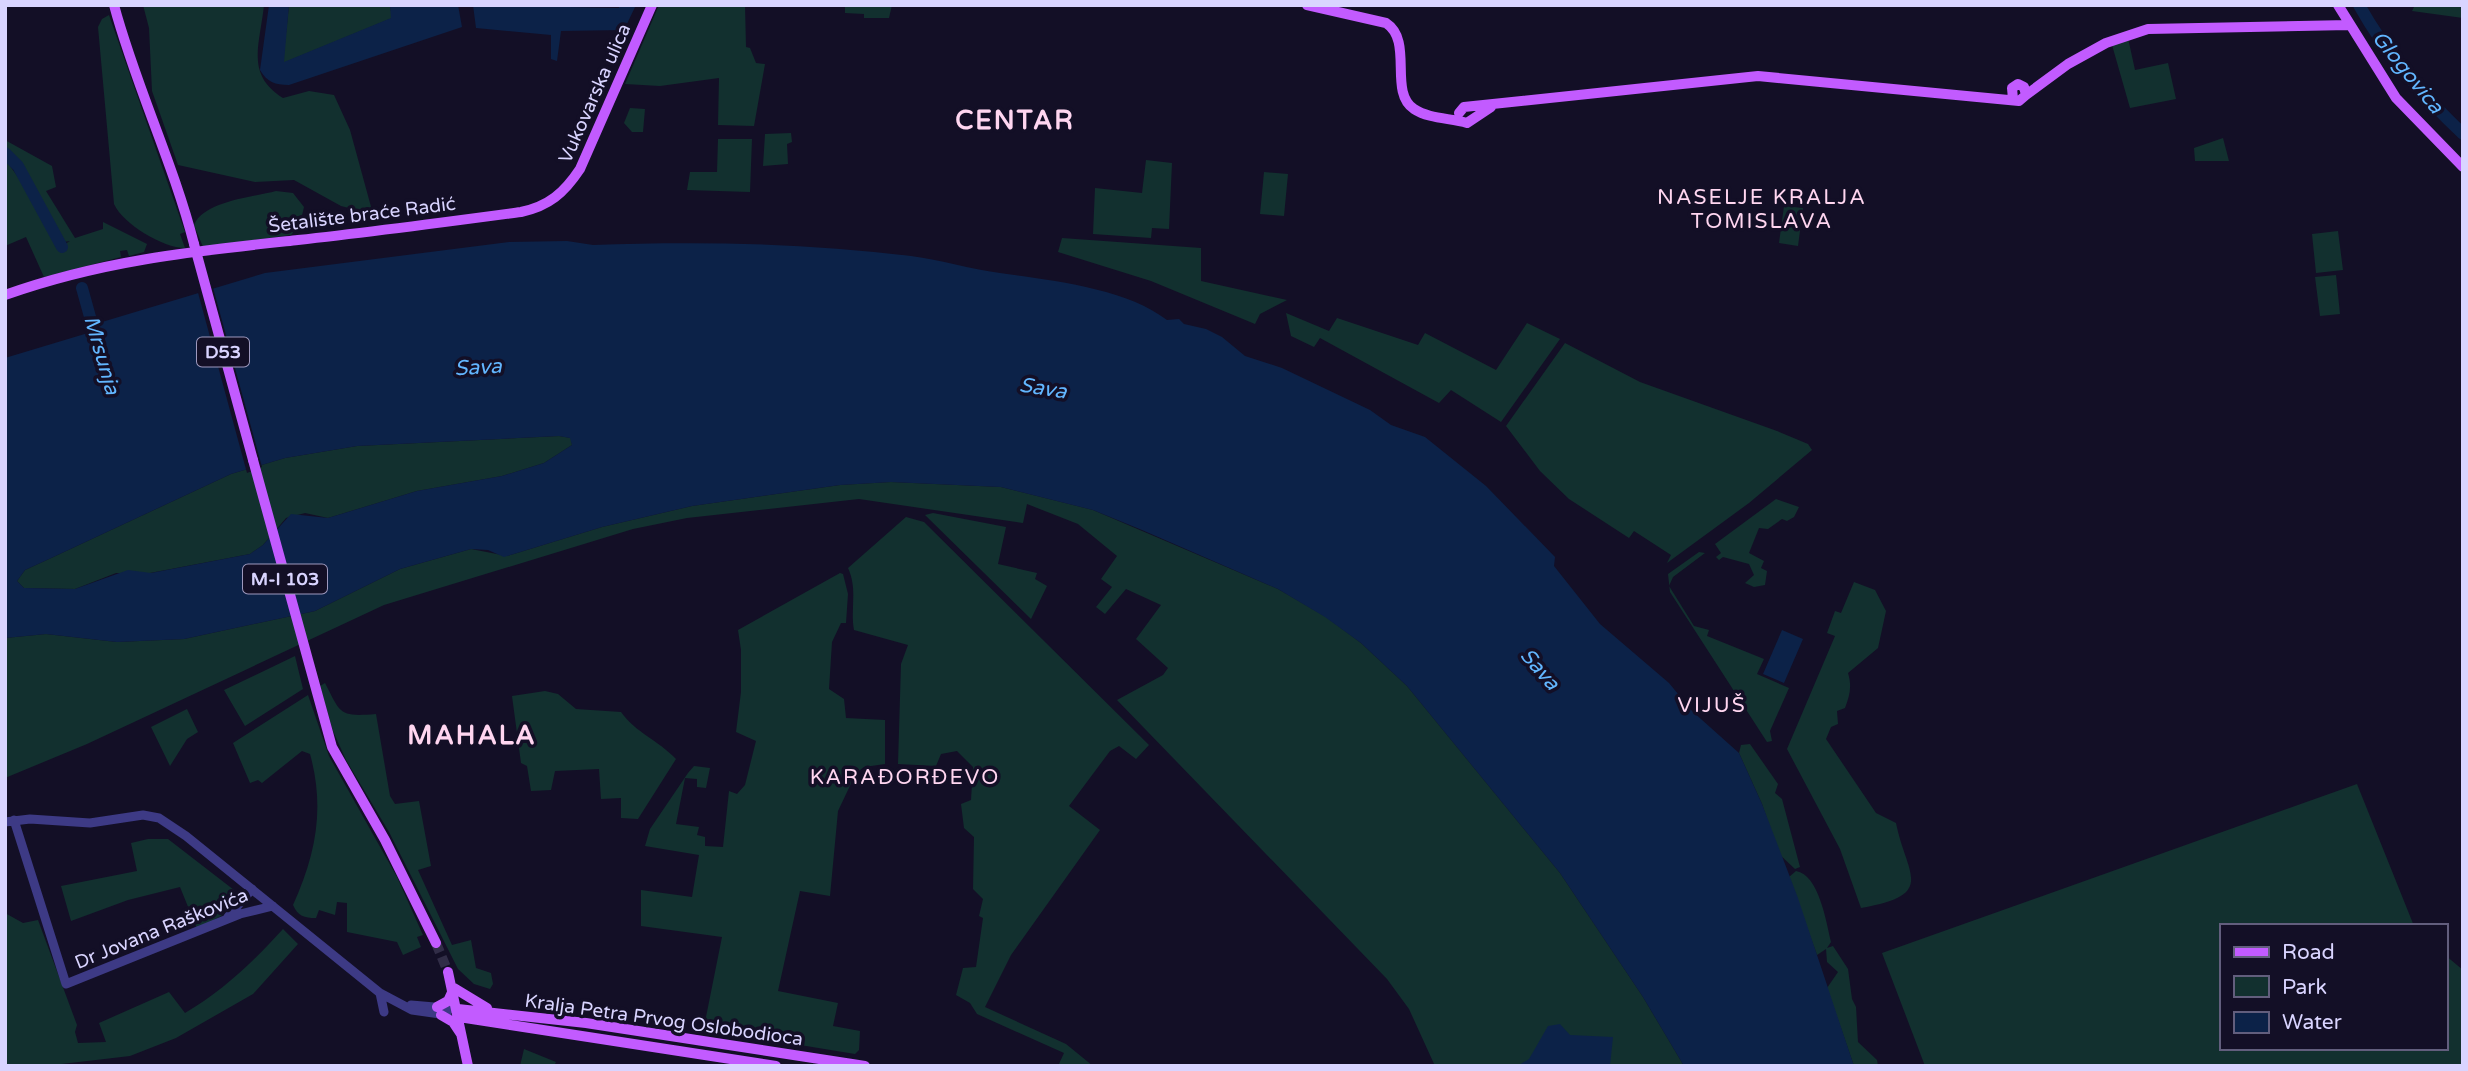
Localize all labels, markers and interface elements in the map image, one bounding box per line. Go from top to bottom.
street label: Vukovarska ulica [554,20,636,167]
water label: Glogovica [2367,26,2449,120]
district label: CENTAR [955,105,1075,136]
district label: NASELJE KRALJA TOMISLAVA [1657,185,1867,234]
street label: Šetalište braće Radić [267,193,457,237]
water label: Mrsunja [78,313,125,399]
road number: D53 [197,338,249,366]
water label: Sava [454,354,504,381]
water label: Sava [1018,372,1069,405]
road number: M-I 103 [243,564,327,594]
water label: Sava [1515,643,1565,696]
district label: VIJUŠ [1677,693,1747,718]
district label: MAHALA [407,720,537,751]
district label: KARAĐORĐEVO [810,765,1000,790]
street label: Dr Jovana Raškovića [72,884,251,974]
legend [2220,924,2447,1050]
text: Road [2282,940,2335,965]
text: Park [2282,975,2327,1000]
street label: Kralja Petra Prvog Oslobodioca [523,990,804,1050]
text: Water [2282,1010,2342,1035]

